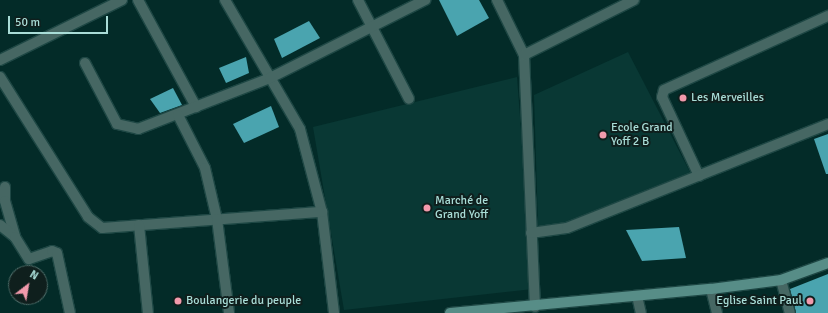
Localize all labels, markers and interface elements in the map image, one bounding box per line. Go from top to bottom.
scale bar [10,8,110,34]
text: 50 m [15,15,40,30]
place label: Les Merveilles [691,91,764,105]
marker: Les Merveilles [678,93,688,103]
place label: Ecole Grand Yoff 2 B [611,121,673,149]
marker: Ecole Grand Yoff 2 B [598,130,608,140]
place label: Marché de Grand Yoff [435,194,488,222]
marker: Marché de Grand Yoff [422,203,432,213]
north arrow [8,265,48,305]
text: N [27,268,41,283]
place label: Boulangerie du peuple [186,294,301,308]
place label: Eglise Saint Paul [716,294,802,308]
marker: Boulangerie du peuple [173,296,183,306]
marker: Eglise Saint Paul [805,296,815,306]

